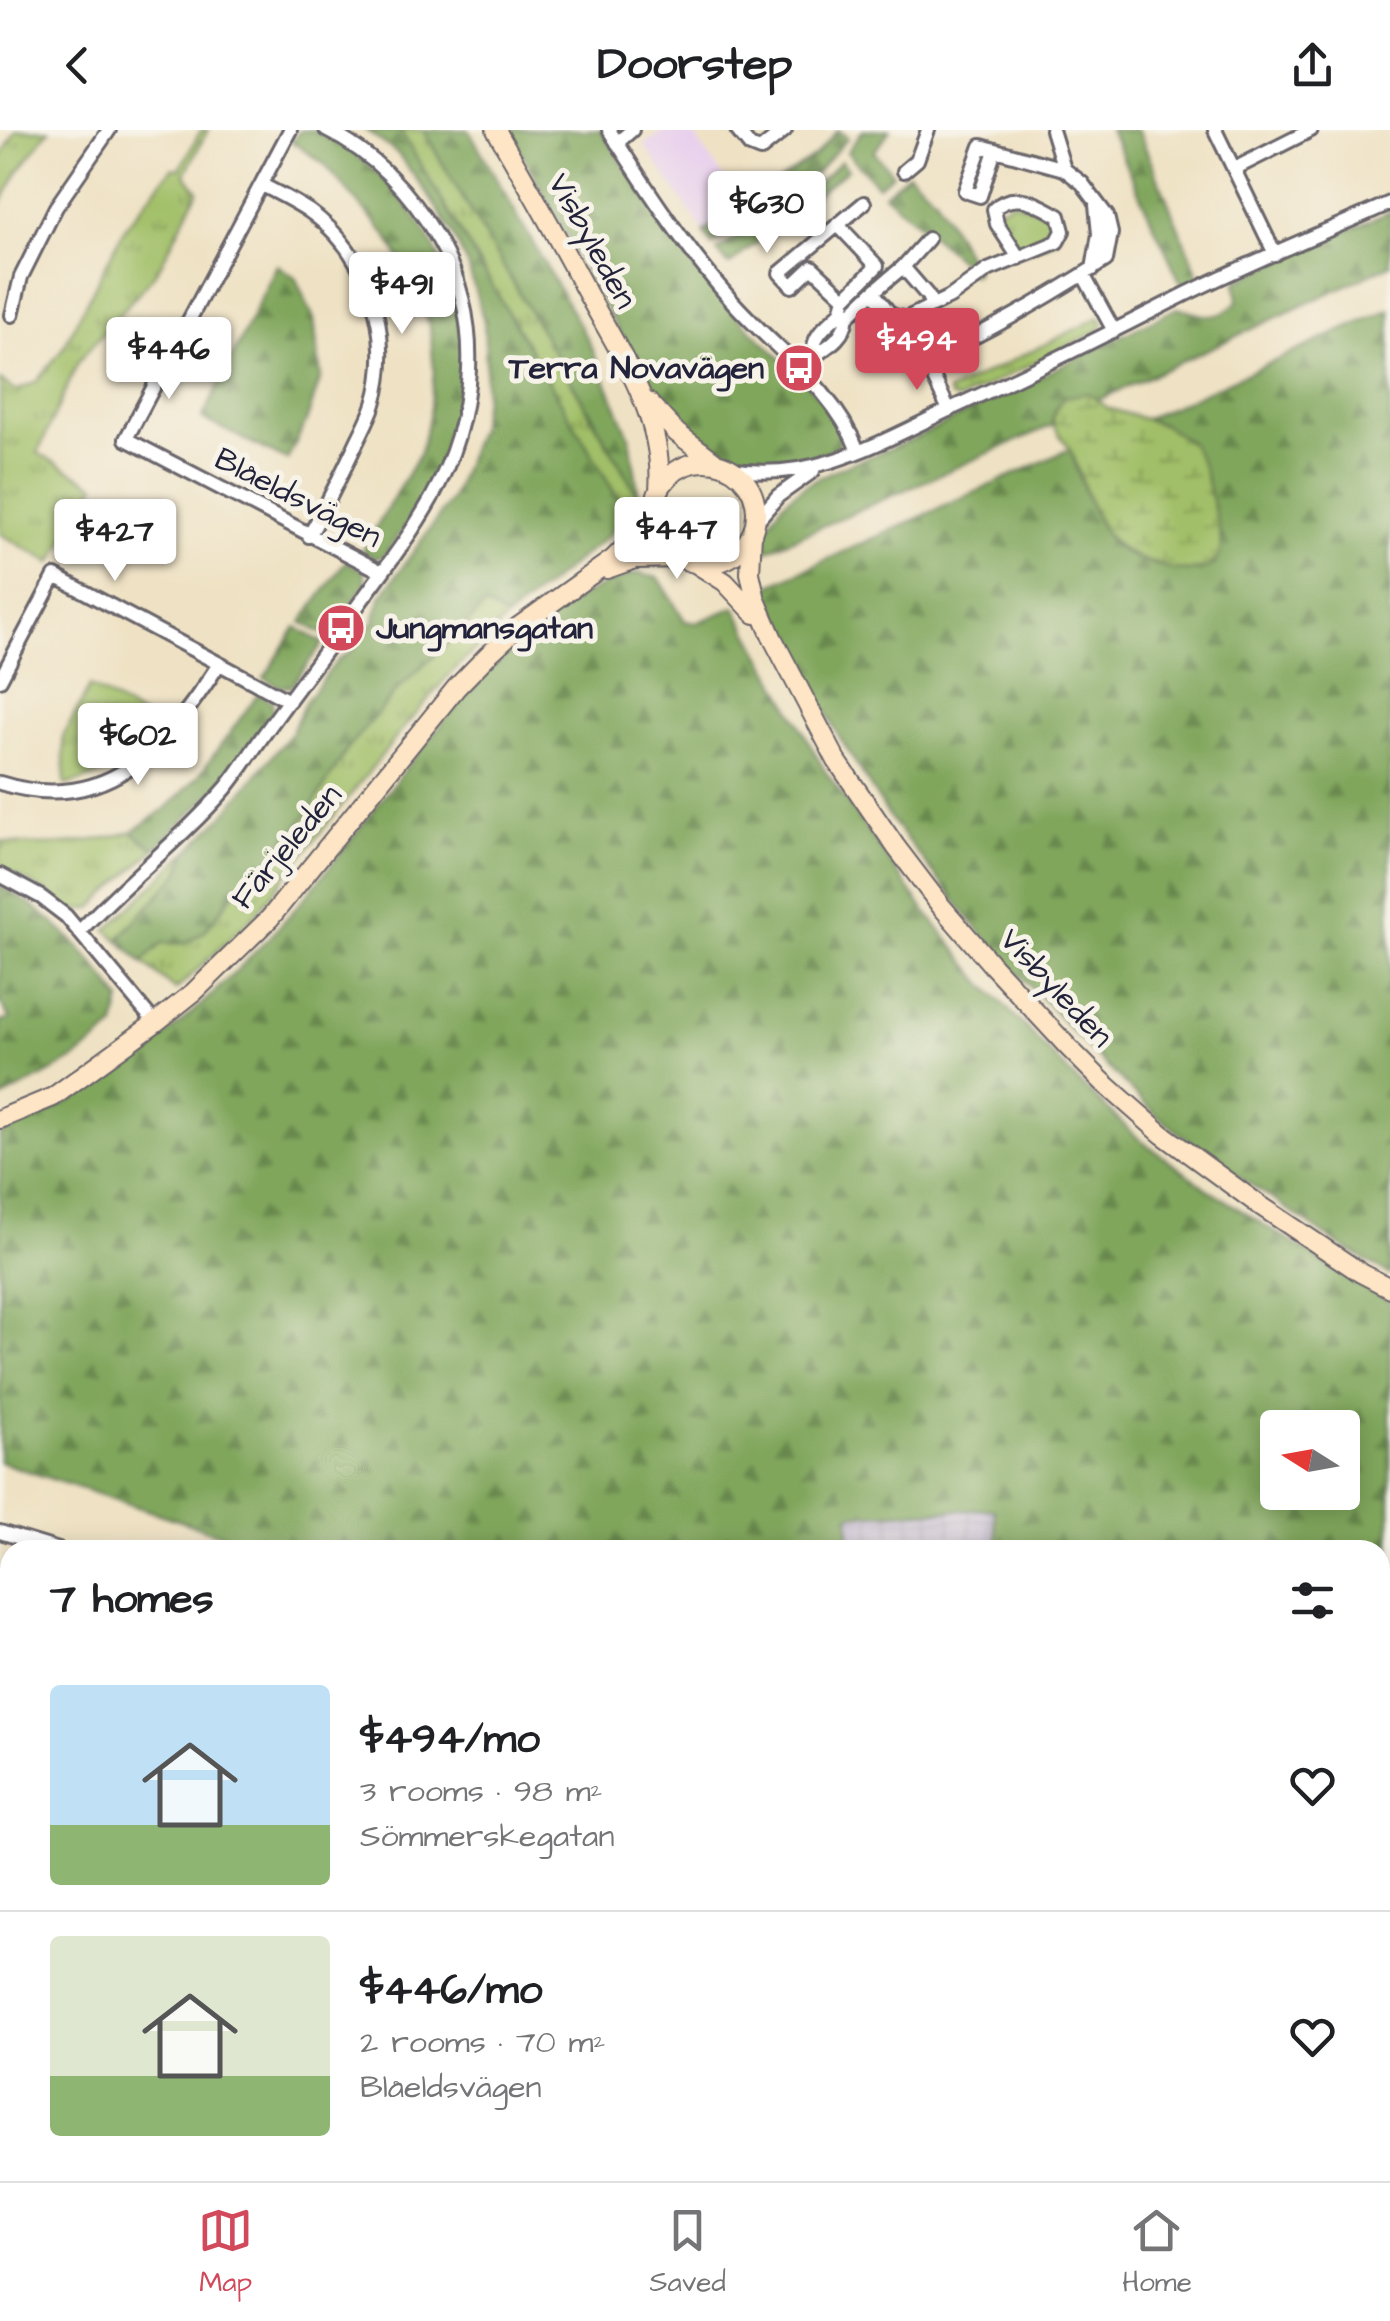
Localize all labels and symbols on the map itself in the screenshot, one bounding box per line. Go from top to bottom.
street label: Visbyleden [536,165,648,317]
pin: $630 [708,171,826,256]
pin: $491 [343,252,461,337]
pin: $494 [858,308,976,393]
pin: $446 [110,317,228,402]
bus stop icon: Terra Novavägen [773,342,825,394]
place label: Terra Novavägen [508,346,764,392]
street label: Blåeldsvägen [207,437,389,559]
pin: $447 [618,497,736,582]
pin: $427 [56,499,174,584]
bus stop icon: Jungmansgatan [315,602,367,654]
place label: Jungmansgatan [375,606,593,652]
pin: $602 [79,703,197,788]
street label: Färjeleden [221,775,353,919]
street label: Visbyleden [989,918,1123,1058]
north arrow [1260,1410,1360,1510]

